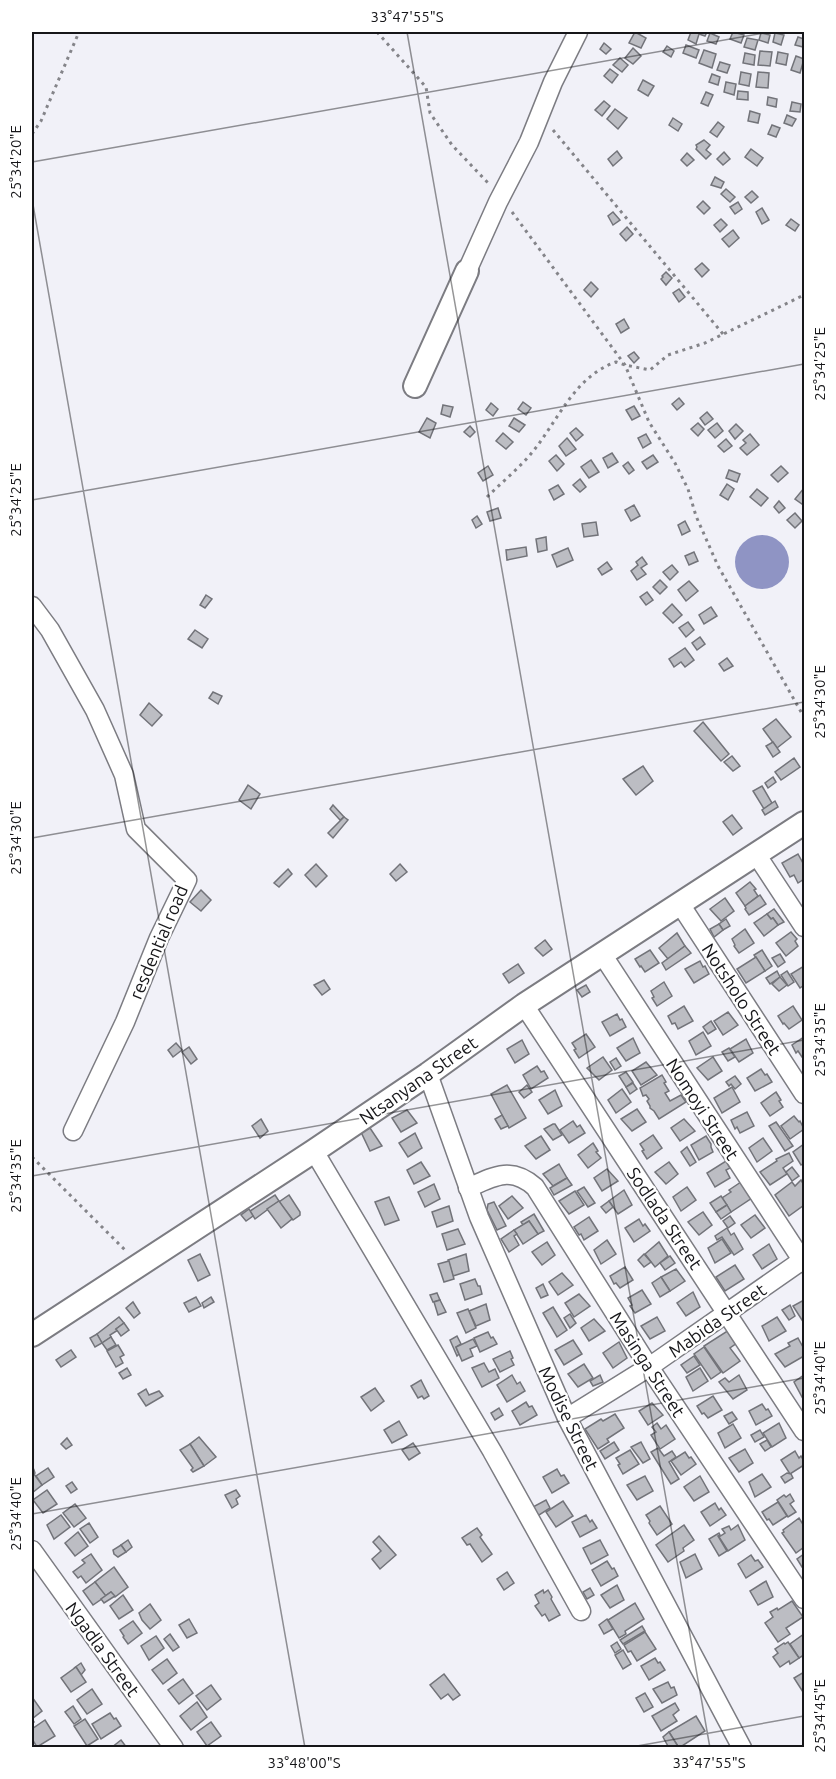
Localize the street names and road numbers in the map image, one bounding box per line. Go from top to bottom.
street label: resdential road [125,882,191,1002]
street label: Notsholo Street [699,940,785,1058]
street label: Ntsanyana Street [355,1032,481,1128]
street label: Nomoyi Street [663,1055,743,1163]
street label: Sodlada Street [624,1163,706,1273]
street label: Mabida Street [665,1279,769,1361]
street label: Masinga Street [607,1308,689,1420]
street label: Modise Street [535,1363,603,1473]
street label: Ngadla Street [62,1598,144,1700]

